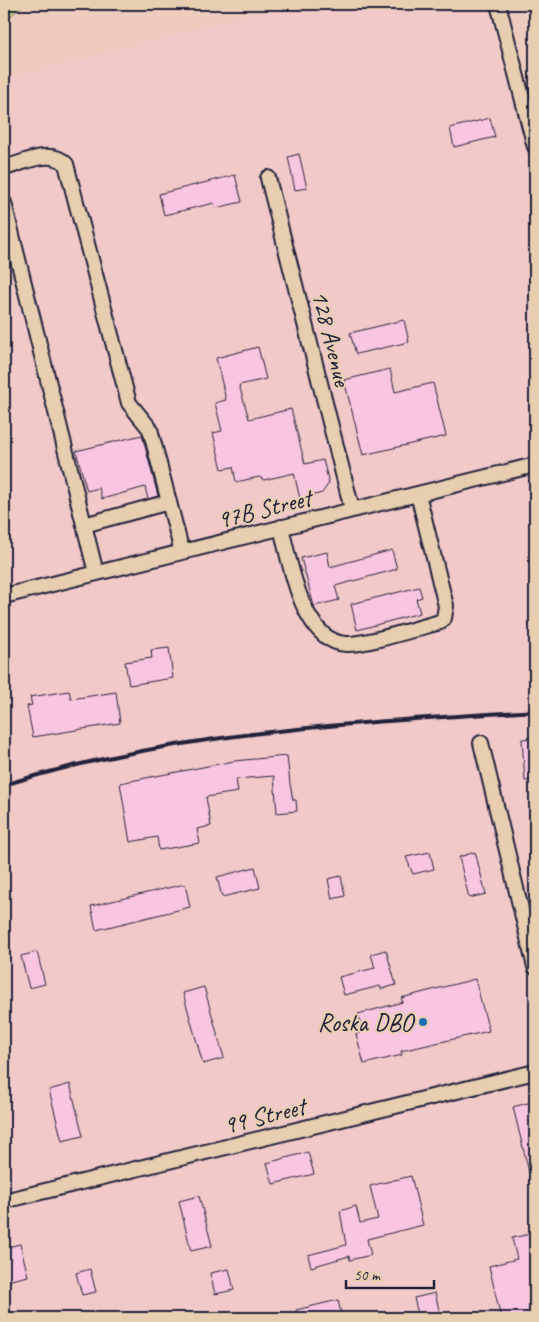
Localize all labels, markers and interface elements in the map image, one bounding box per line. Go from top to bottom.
street label: 128 Avenue [304,287,359,391]
street label: 97B Street [214,481,318,536]
place label: Roska DBO [318,1007,416,1039]
marker: Roska DBO [417,1016,429,1028]
street label: 99 Street [220,1090,312,1142]
scale bar [346,1257,434,1289]
text: 50 m [354,1266,381,1285]

